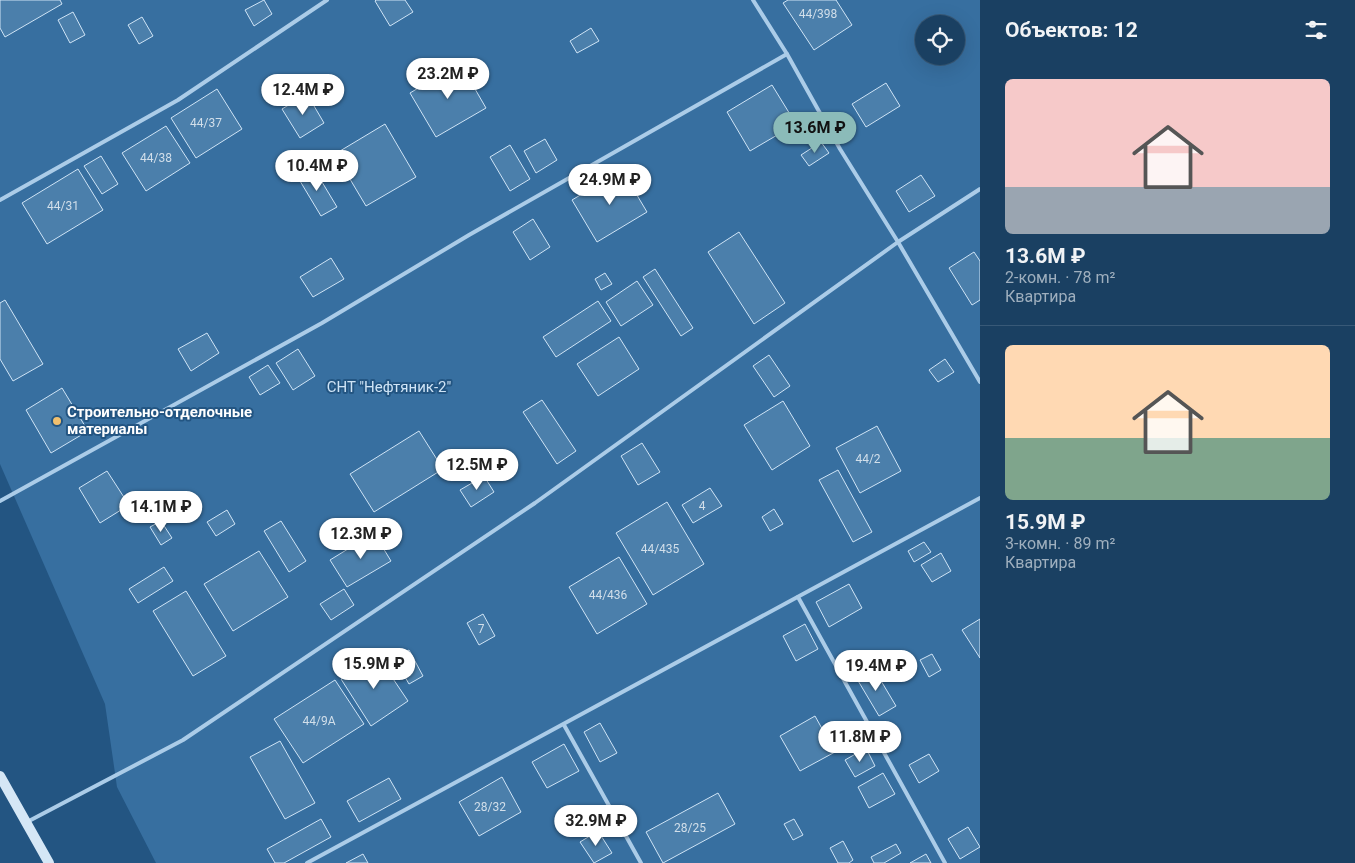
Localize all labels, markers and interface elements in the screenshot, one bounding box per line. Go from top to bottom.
house number: 44/398 [799,7,838,21]
map controls [915,15,965,65]
button: locate [915,15,965,65]
icon: filters [1302,16,1330,44]
text: Объектов: 12 [1005,18,1138,42]
pin: 23.2M ₽ [402,58,494,100]
text: 23.2M ₽ [417,64,479,83]
pin: 12.4M ₽ [257,74,349,116]
text: 12.4M ₽ [272,80,334,99]
pin: 13.6M ₽ [769,112,861,154]
icon: home [1123,112,1213,202]
house number: 44/37 [190,116,222,130]
text: 13.6M ₽ [784,118,846,137]
pin: 10.4M ₽ [271,150,363,192]
house number: 44/38 [140,151,172,165]
text: 10.4M ₽ [286,156,348,175]
pin: 24.9M ₽ [564,164,656,206]
text: 24.9M ₽ [579,170,641,189]
house number: 44/31 [47,199,79,213]
text: 13.6M ₽ [1005,244,1086,268]
text: 2-комн. · 78 m² [1005,268,1115,287]
text: Квартира [1005,287,1076,306]
icon: home [1123,377,1213,467]
park label: СНТ "Нефтяник-2" [327,378,452,396]
place label: Строительно-отделочные материалы [67,403,252,438]
marker: Строительно-отделочные материалы [51,415,63,427]
pin: 12.5M ₽ [431,448,523,491]
house number: 44/2 [855,452,881,466]
text: 12.5M ₽ [446,455,508,474]
pin: 14.1M ₽ [115,490,207,533]
text: 14.1M ₽ [130,497,192,516]
house number: 4 [699,499,706,513]
text: 15.9M ₽ [1005,510,1086,534]
pin: 12.3M ₽ [315,518,407,560]
text: 12.3M ₽ [330,524,392,543]
text: 3-комн. · 89 m² [1005,534,1115,553]
house number: 44/435 [641,542,680,556]
text: Квартира [1005,553,1076,572]
house number: 44/436 [589,588,628,602]
house number: 7 [478,622,485,636]
pin: 15.9M ₽ [328,648,420,690]
pin: 19.4M ₽ [830,650,922,692]
text: 15.9M ₽ [343,654,405,673]
text: 19.4M ₽ [845,656,907,675]
house number: 44/9А [302,714,336,728]
pin: 11.8M ₽ [814,720,906,763]
text: 11.8M ₽ [829,727,891,746]
house number: 28/32 [474,800,506,814]
pin: 32.9M ₽ [550,804,642,847]
text: 32.9M ₽ [565,811,627,830]
house number: 28/25 [674,821,706,835]

